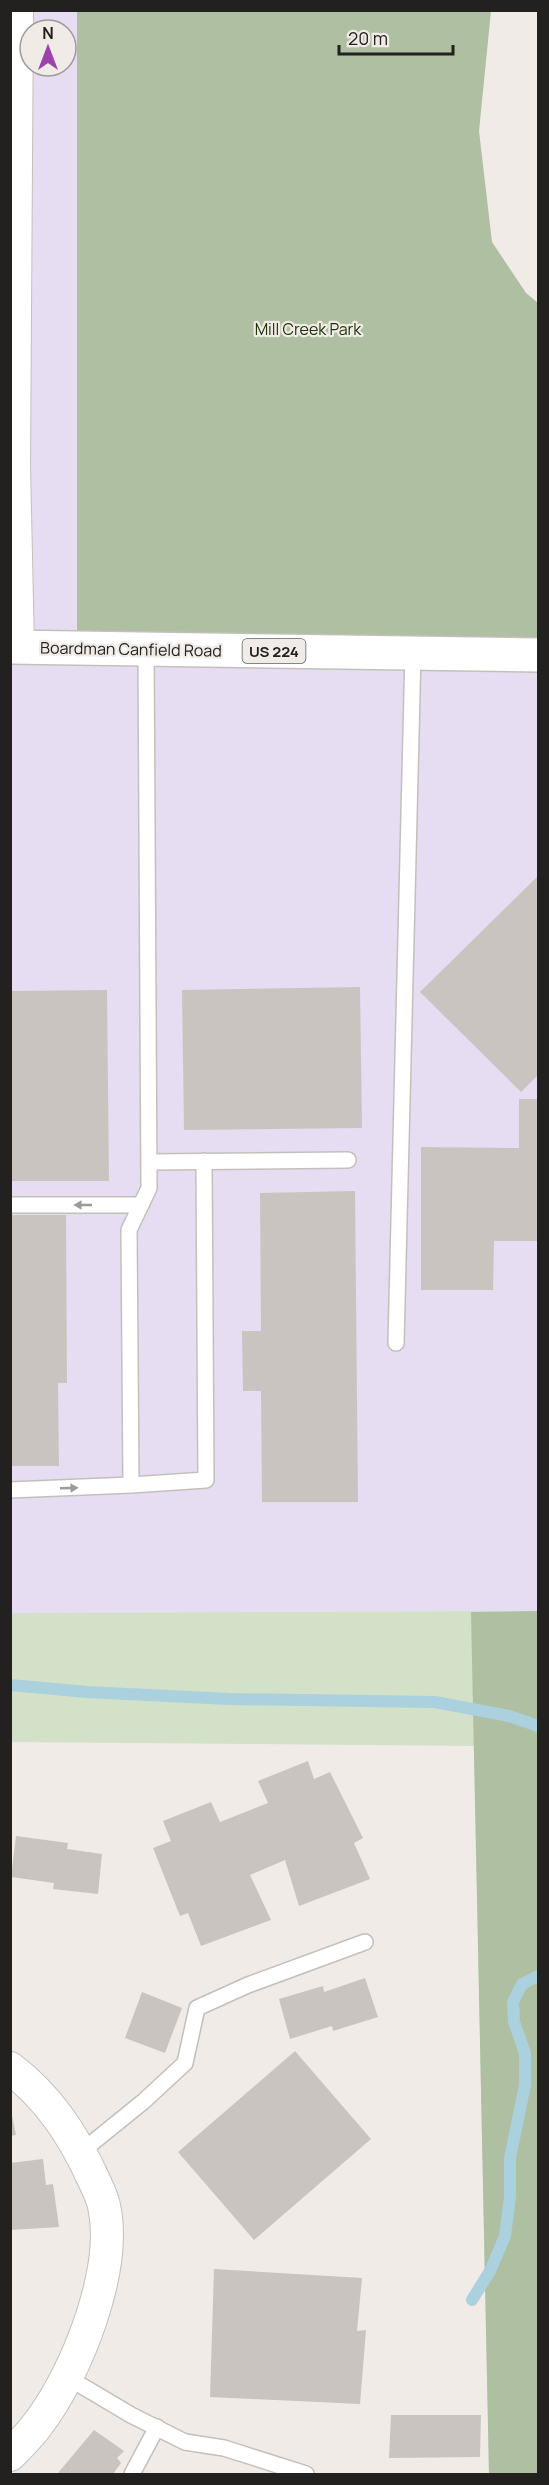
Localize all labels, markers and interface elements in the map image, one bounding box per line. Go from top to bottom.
north arrow [18,18,78,78]
scale bar [339,18,453,56]
text: N [42,22,54,44]
text: 20 m [348,26,388,50]
park label: Mill Creek Park [255,318,362,340]
street label: Boardman Canfield Road [40,636,222,662]
road number: US 224 [242,639,306,663]
one-way arrow [73,1200,92,1210]
one-way arrow [59,1483,78,1492]

